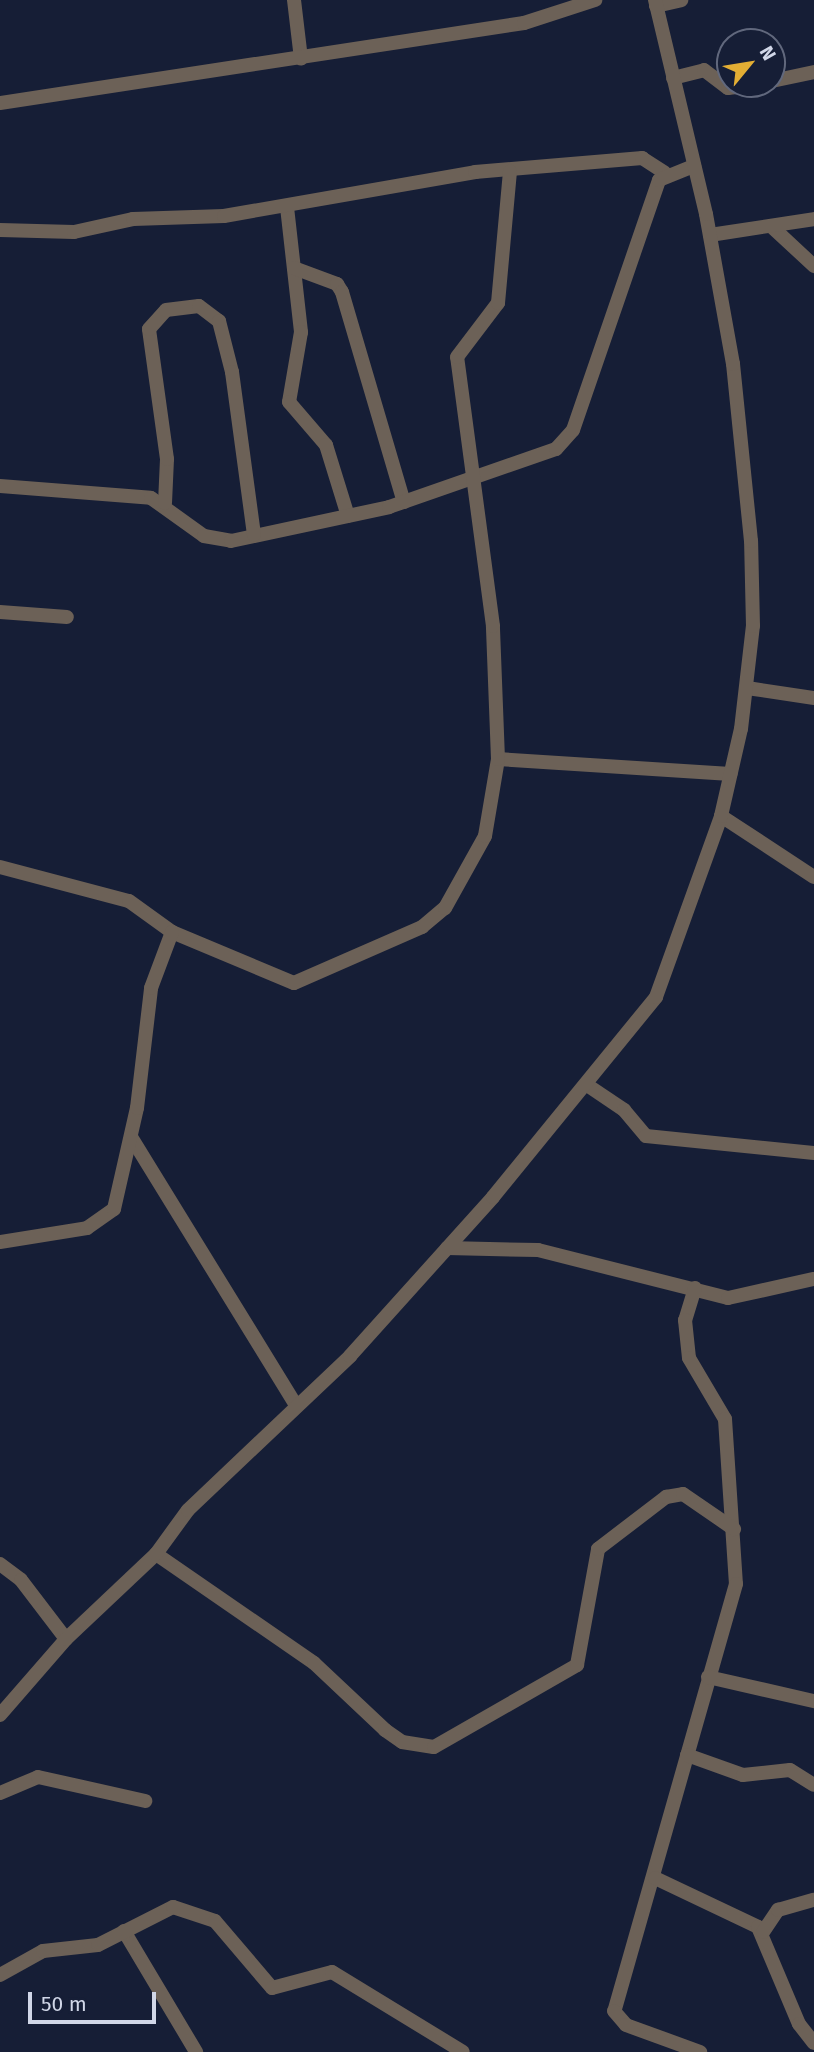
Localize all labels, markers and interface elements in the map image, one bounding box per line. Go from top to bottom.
north arrow [716,28,786,98]
text: N [755,42,781,64]
scale bar [32,1979,159,2023]
text: 50 m [41,1991,87,2017]

